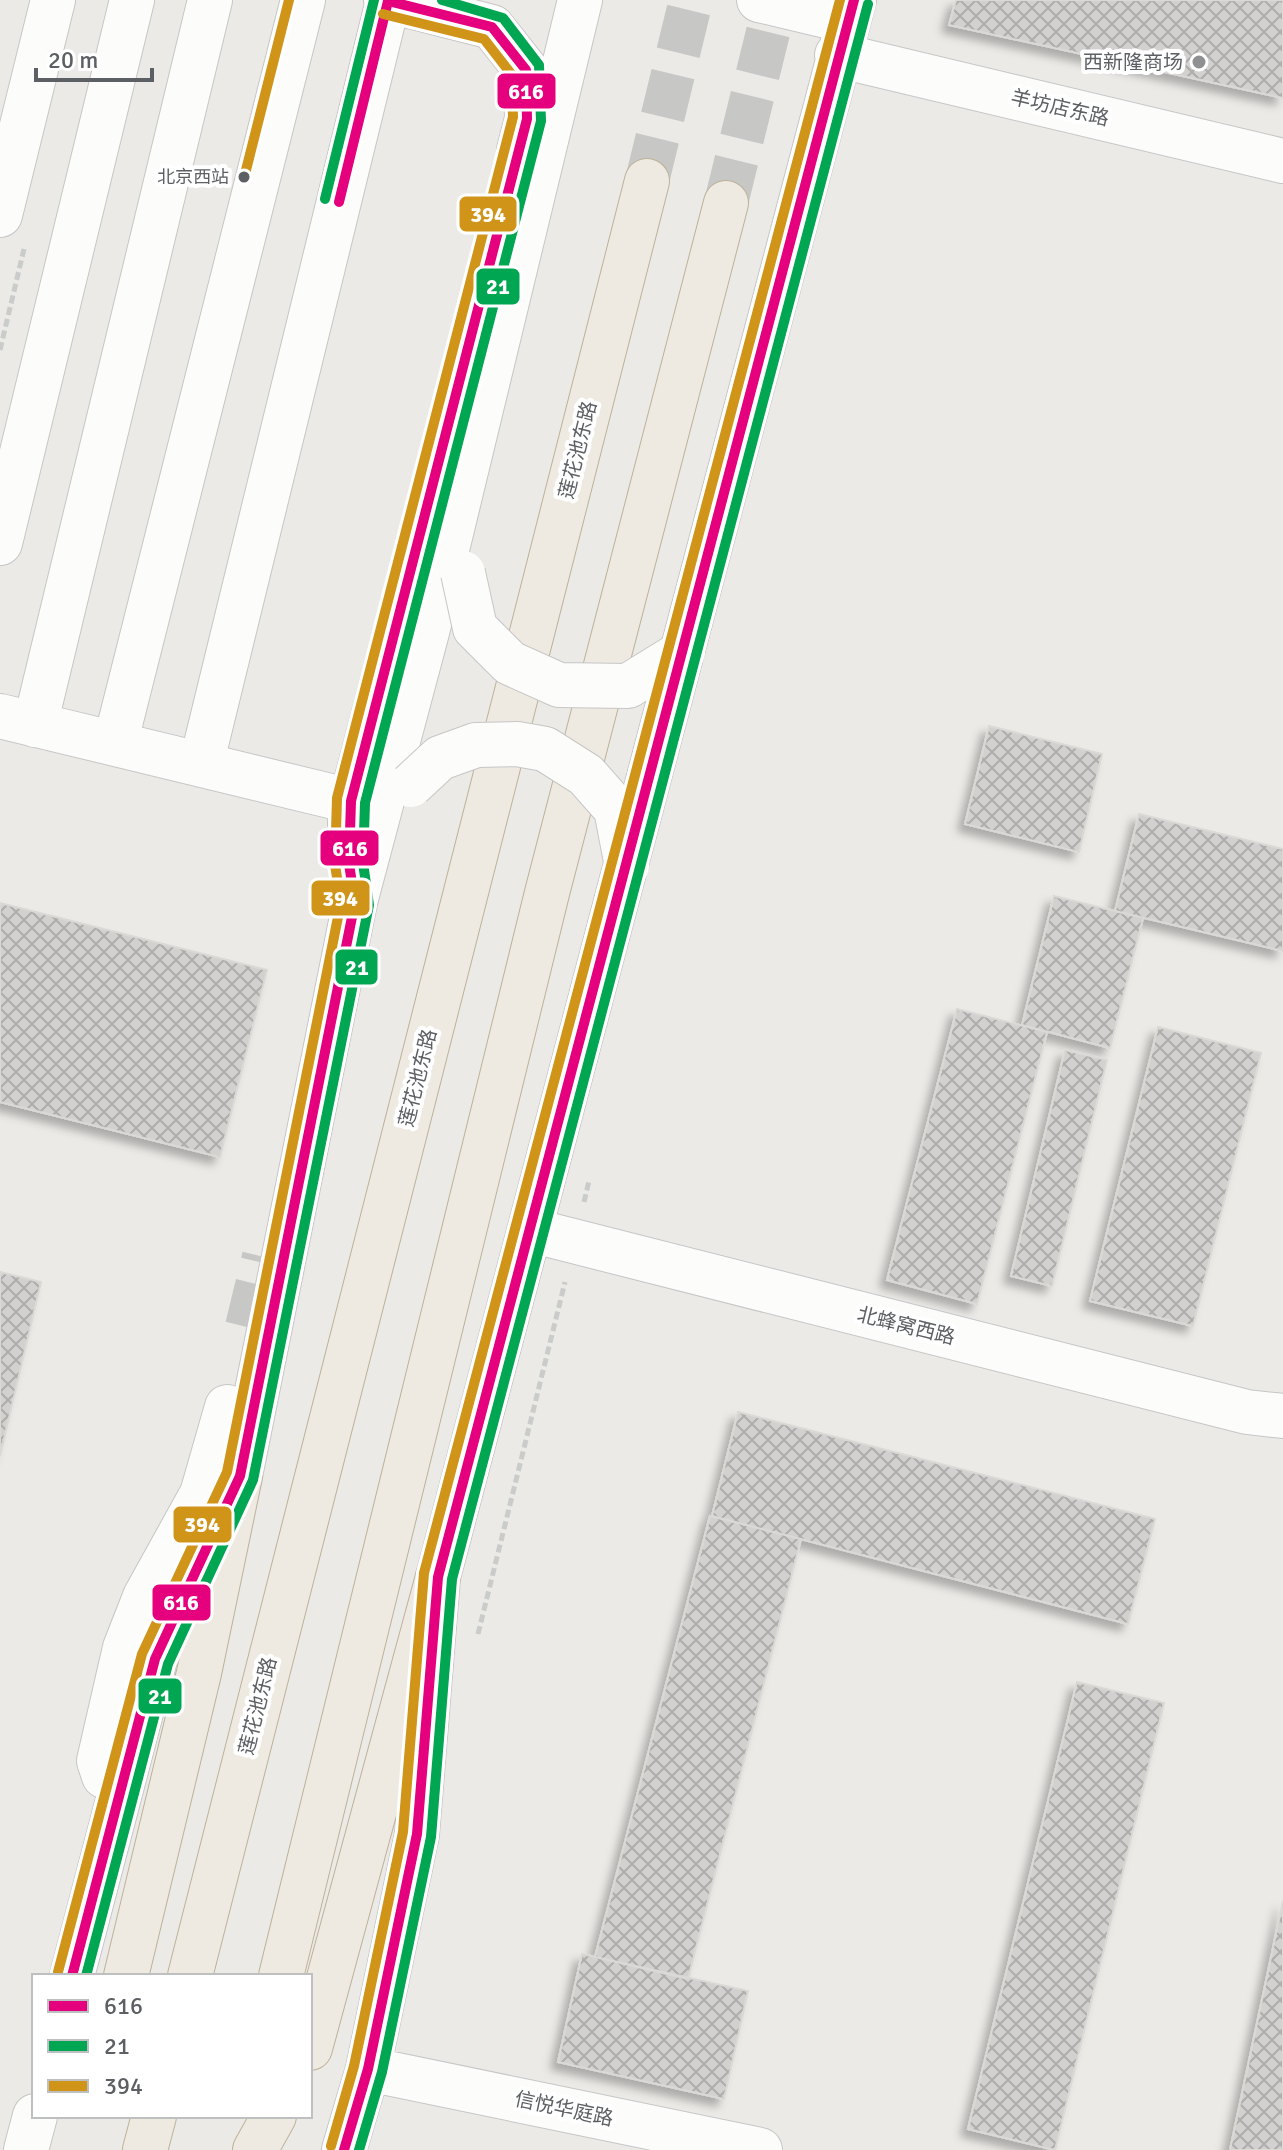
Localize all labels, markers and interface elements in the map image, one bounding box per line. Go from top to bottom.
scale bar [36,32,152,82]
text: 20 m [48,45,98,75]
place label: 西新隆商场 [1083,50,1183,75]
marker: 西新隆商场 [1190,53,1208,71]
line badge: 616 [496,72,557,110]
text: 616 [508,78,544,105]
street label: 羊坊店东路 [1008,85,1112,131]
place label: 北京西站 [157,166,229,188]
marker: 北京西站 [236,169,252,185]
line badge: 394 [458,195,518,233]
text: 394 [470,201,506,228]
line badge: 21 [475,267,521,306]
text: 21 [486,273,510,300]
street label: 莲花池东路 [554,398,602,502]
line badge: 616 [319,829,380,867]
text: 616 [332,835,368,862]
line badge: 394 [310,879,371,917]
text: 394 [322,885,358,912]
line badge: 21 [334,948,379,986]
text: 21 [345,954,369,981]
street label: 莲花池东路 [394,1026,442,1130]
street label: 北蜂窝西路 [854,1302,958,1350]
line badge: 394 [172,1505,233,1544]
text: 394 [184,1511,220,1538]
line badge: 616 [151,1583,212,1622]
text: 616 [163,1589,199,1616]
street label: 莲花池东路 [234,1654,282,1758]
line badge: 21 [137,1677,183,1715]
text: 21 [148,1683,172,1710]
legend [32,1974,312,2118]
text: 616 [104,1991,143,2021]
text: 21 [104,2031,130,2061]
text: 394 [104,2071,143,2101]
street label: 信悦华庭路 [512,2086,616,2132]

